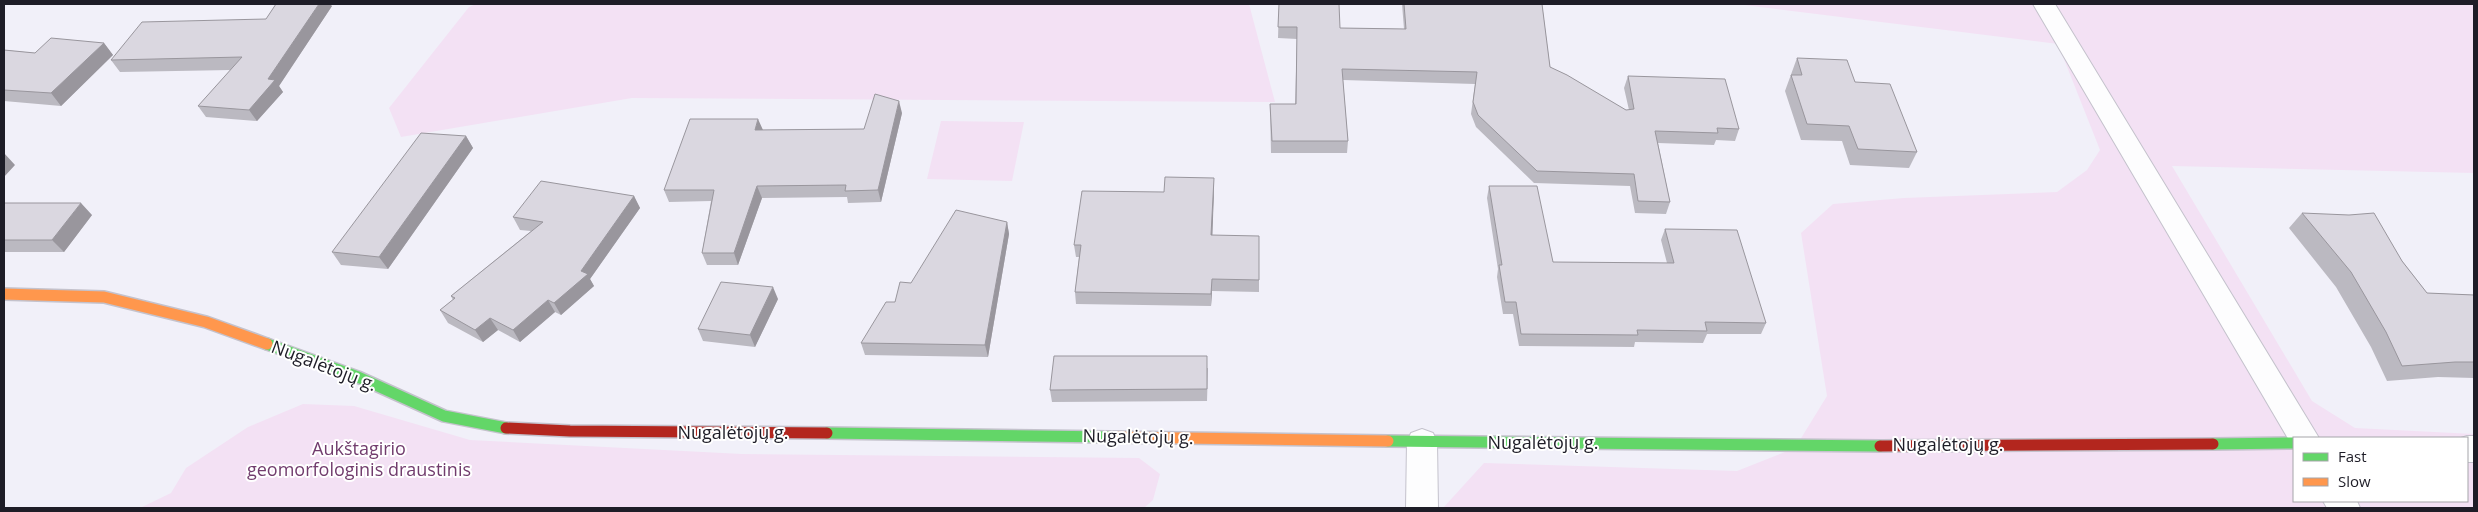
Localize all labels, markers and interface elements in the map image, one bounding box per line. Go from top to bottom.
street label: Nugalėtojų g. [268,334,380,396]
street label: Nugalėtojų g. [677,420,789,444]
street label: Nugalėtojų g. [1082,423,1194,449]
street label: Nugalėtojų g. [1487,430,1599,454]
street label: Nugalėtojų g. [1892,432,2004,456]
park label: Aukštagirio geomorfologinis draustinis [247,436,471,481]
legend [2293,437,2468,502]
text: Fast [2338,446,2367,466]
text: Slow [2338,471,2371,491]

